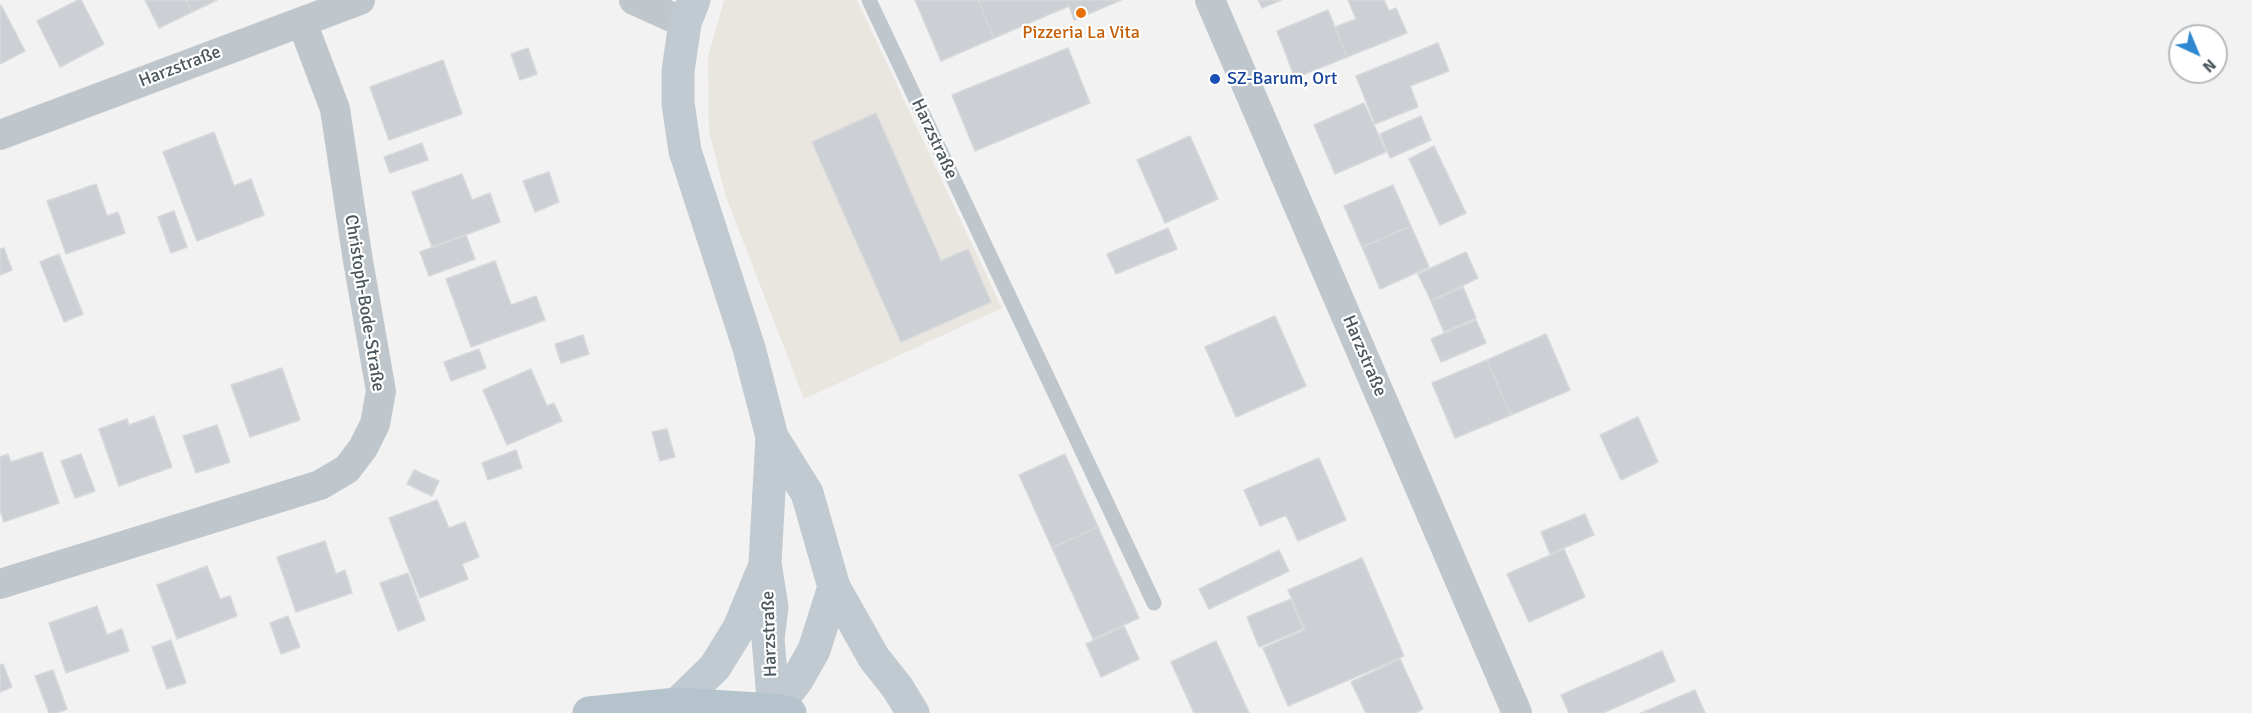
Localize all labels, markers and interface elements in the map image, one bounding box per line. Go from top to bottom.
marker: Pizzeria La Vita [1074,6,1088,20]
place label: Pizzeria La Vita [1022,22,1140,44]
north arrow [2168,24,2228,84]
street label: Harzstraße [136,41,224,93]
text: N [2198,54,2220,77]
place label: SZ-Barum, Ort [1227,68,1337,90]
marker: SZ-Barum, Ort [1208,72,1222,86]
street label: Harzstraße [906,95,962,183]
street label: Christoph-Bode-Straße [339,213,389,393]
street label: Harzstraße [1337,312,1391,400]
street label: Harzstraße [758,591,782,677]

